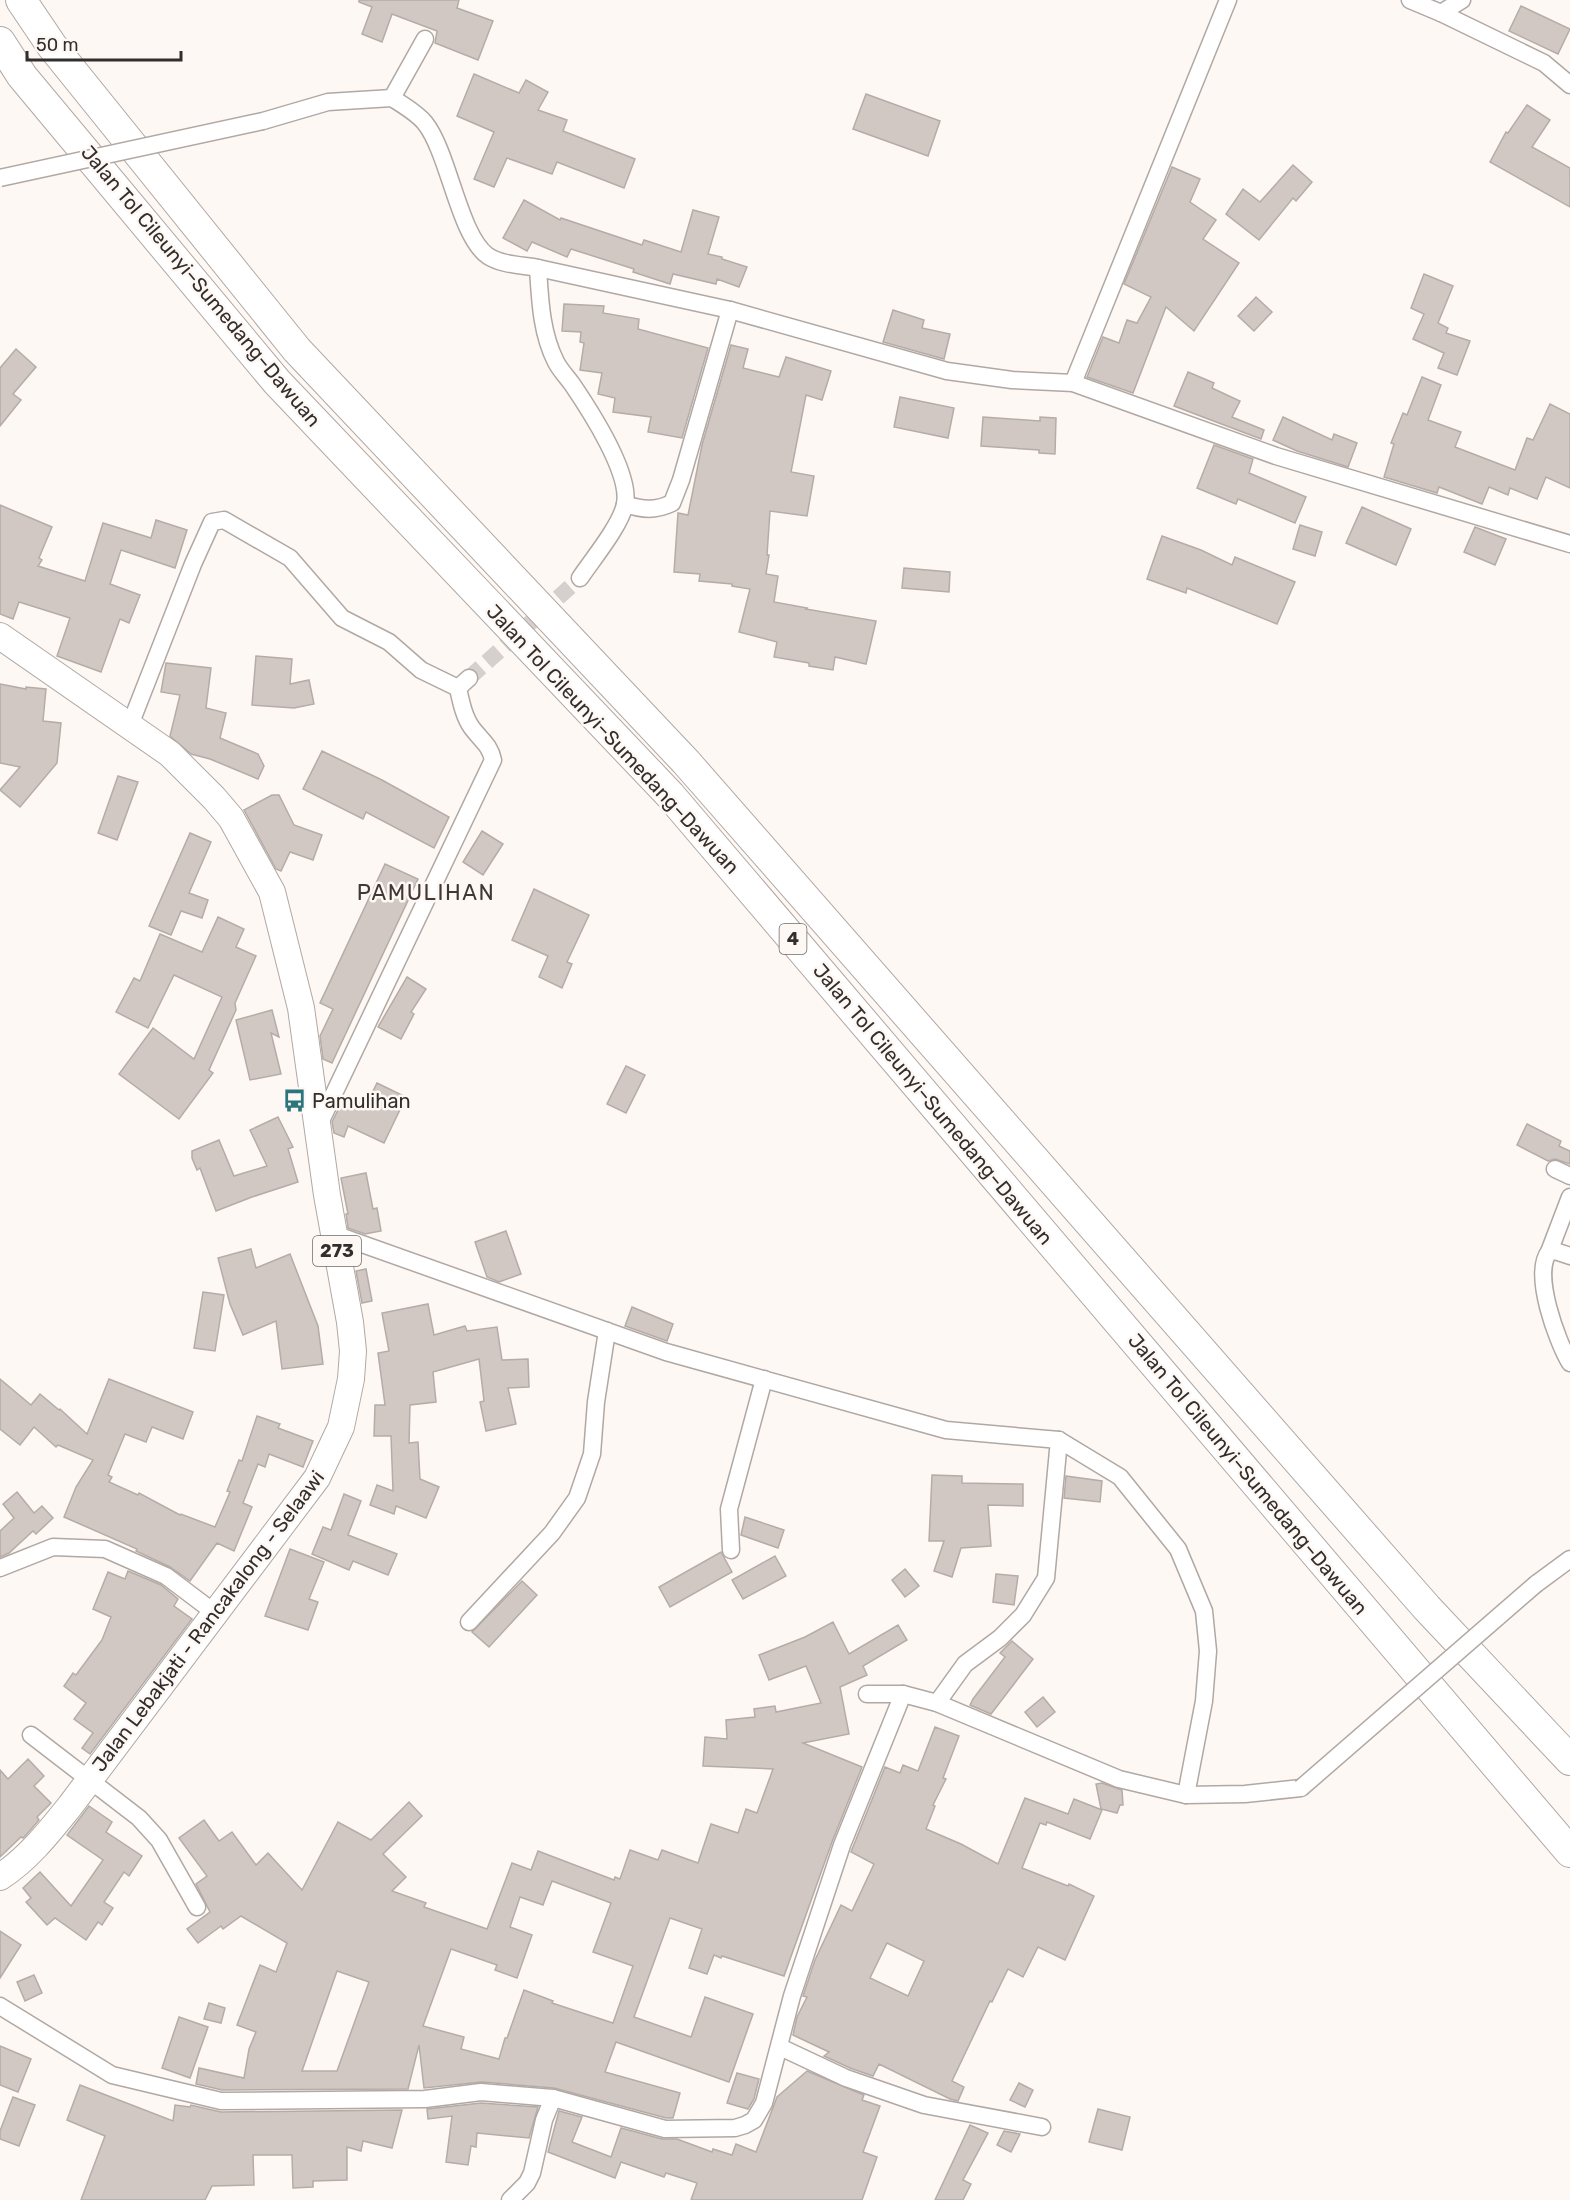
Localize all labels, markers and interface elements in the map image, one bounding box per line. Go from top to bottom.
scale bar [27,24,182,62]
text: 50 m [36,34,79,56]
street label: Jalan Tol Cileunyi–Sumedang–Dawuan [76,140,326,432]
street label: Jalan Tol Cileunyi–Sumedang–Dawuan [482,599,744,879]
district label: PAMULIHAN [357,879,495,906]
road number: 4 [780,924,806,954]
street label: Jalan Tol Cileunyi–Sumedang–Dawuan [808,958,1058,1250]
bus stop icon: Pamulihan [281,1088,307,1114]
place label: Pamulihan [312,1089,411,1113]
road number: 273 [313,1236,361,1266]
street label: Jalan Tol Cileunyi–Sumedang–Dawuan [1123,1328,1373,1620]
street label: Jalan Lebakjati - Rancakalong - Selaawi [87,1466,329,1776]

